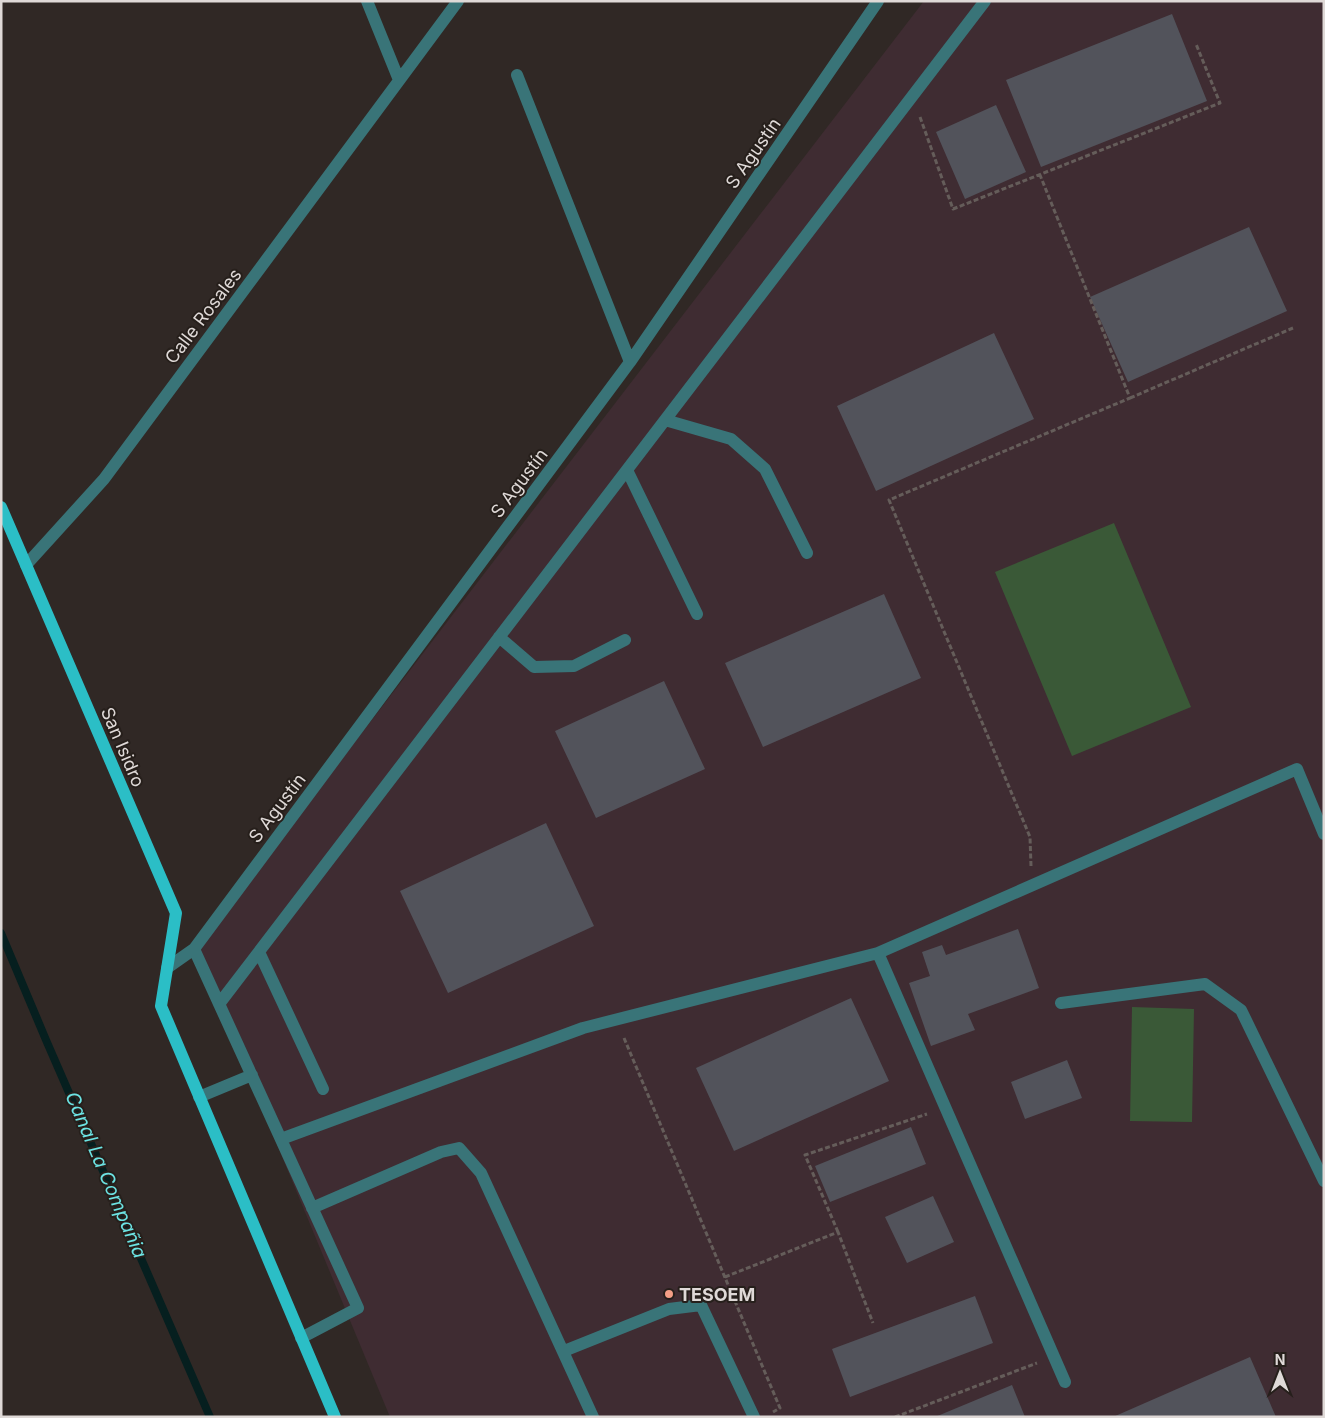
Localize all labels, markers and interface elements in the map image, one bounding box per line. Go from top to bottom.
street label: S Agustín [721,114,785,192]
street label: Calle Rosales [160,264,246,368]
street label: S Agustín [486,444,552,522]
street label: San Isidro [97,704,149,790]
street label: S Agustín [244,769,310,847]
water label: Canal La Compañia [60,1088,152,1262]
place label: TESOEM [679,1284,755,1305]
marker: TESOEM [663,1288,675,1300]
north arrow [1255,1348,1305,1398]
text: N [1275,1351,1285,1368]

